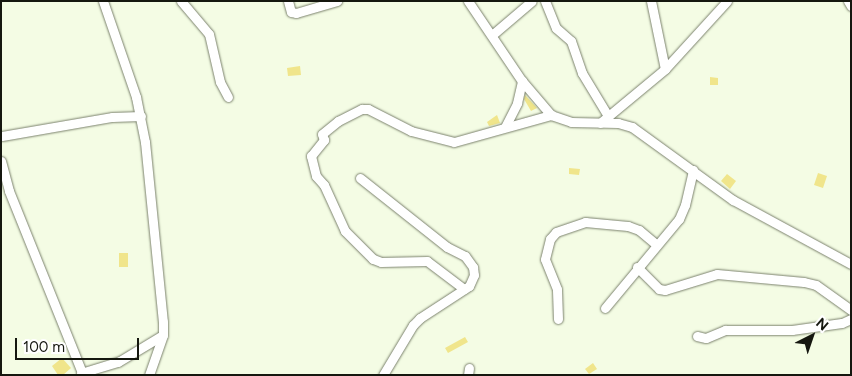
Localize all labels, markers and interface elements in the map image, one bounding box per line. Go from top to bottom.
north arrow [787,311,837,361]
text: N [813,314,832,334]
scale bar [18,328,141,360]
text: 100 m [23,338,65,356]

